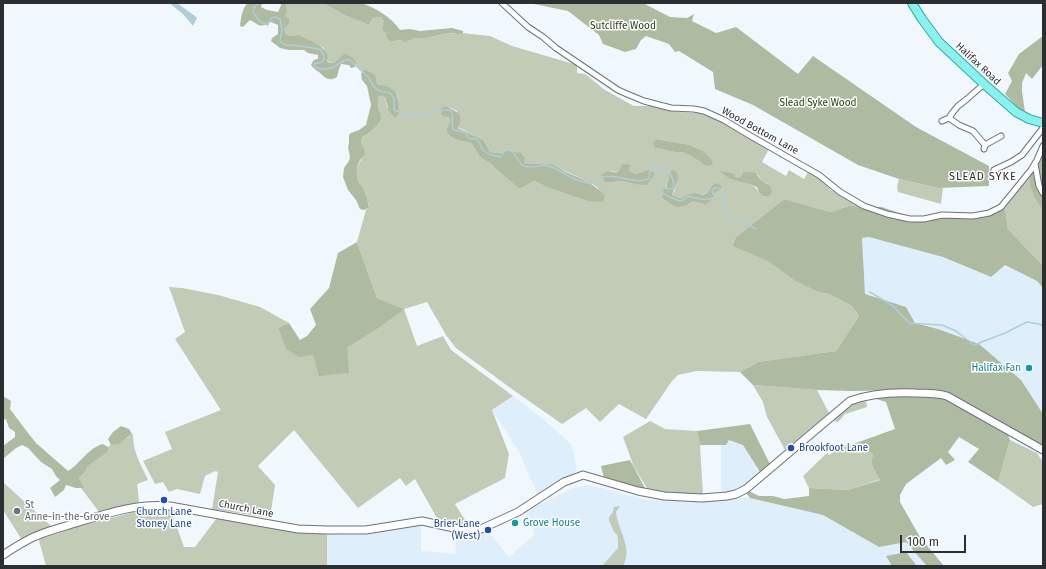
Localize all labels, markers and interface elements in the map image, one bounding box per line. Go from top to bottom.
park label: Sutcliffe Wood [590,20,656,32]
street label: Halifax Road [953,40,1003,88]
park label: Slead Syke Wood [780,97,856,109]
street label: Wood Bottom Lane [719,105,801,157]
district label: SLEAD SYKE [949,170,1017,184]
place label: Halifax Fan [971,362,1021,374]
marker: Halifax Fan [1024,363,1034,373]
place label: Brookfoot Lane [799,442,868,454]
marker: Brookfoot Lane [786,443,796,453]
marker: Church Lane Stoney Lane [159,495,169,505]
street label: Church Lane [218,498,274,520]
place label: St Anne-in-the-Grove [25,499,110,522]
marker: St Anne-in-the-Grove [12,506,22,516]
place label: Church Lane Stoney Lane [136,506,192,530]
place label: Grove House [523,517,580,529]
place label: Brier Lane (West) [434,518,480,542]
marker: Grove House [510,518,520,528]
marker: Brier Lane (West) [483,525,493,535]
scale bar [902,527,968,553]
text: 100 m [907,535,939,549]

